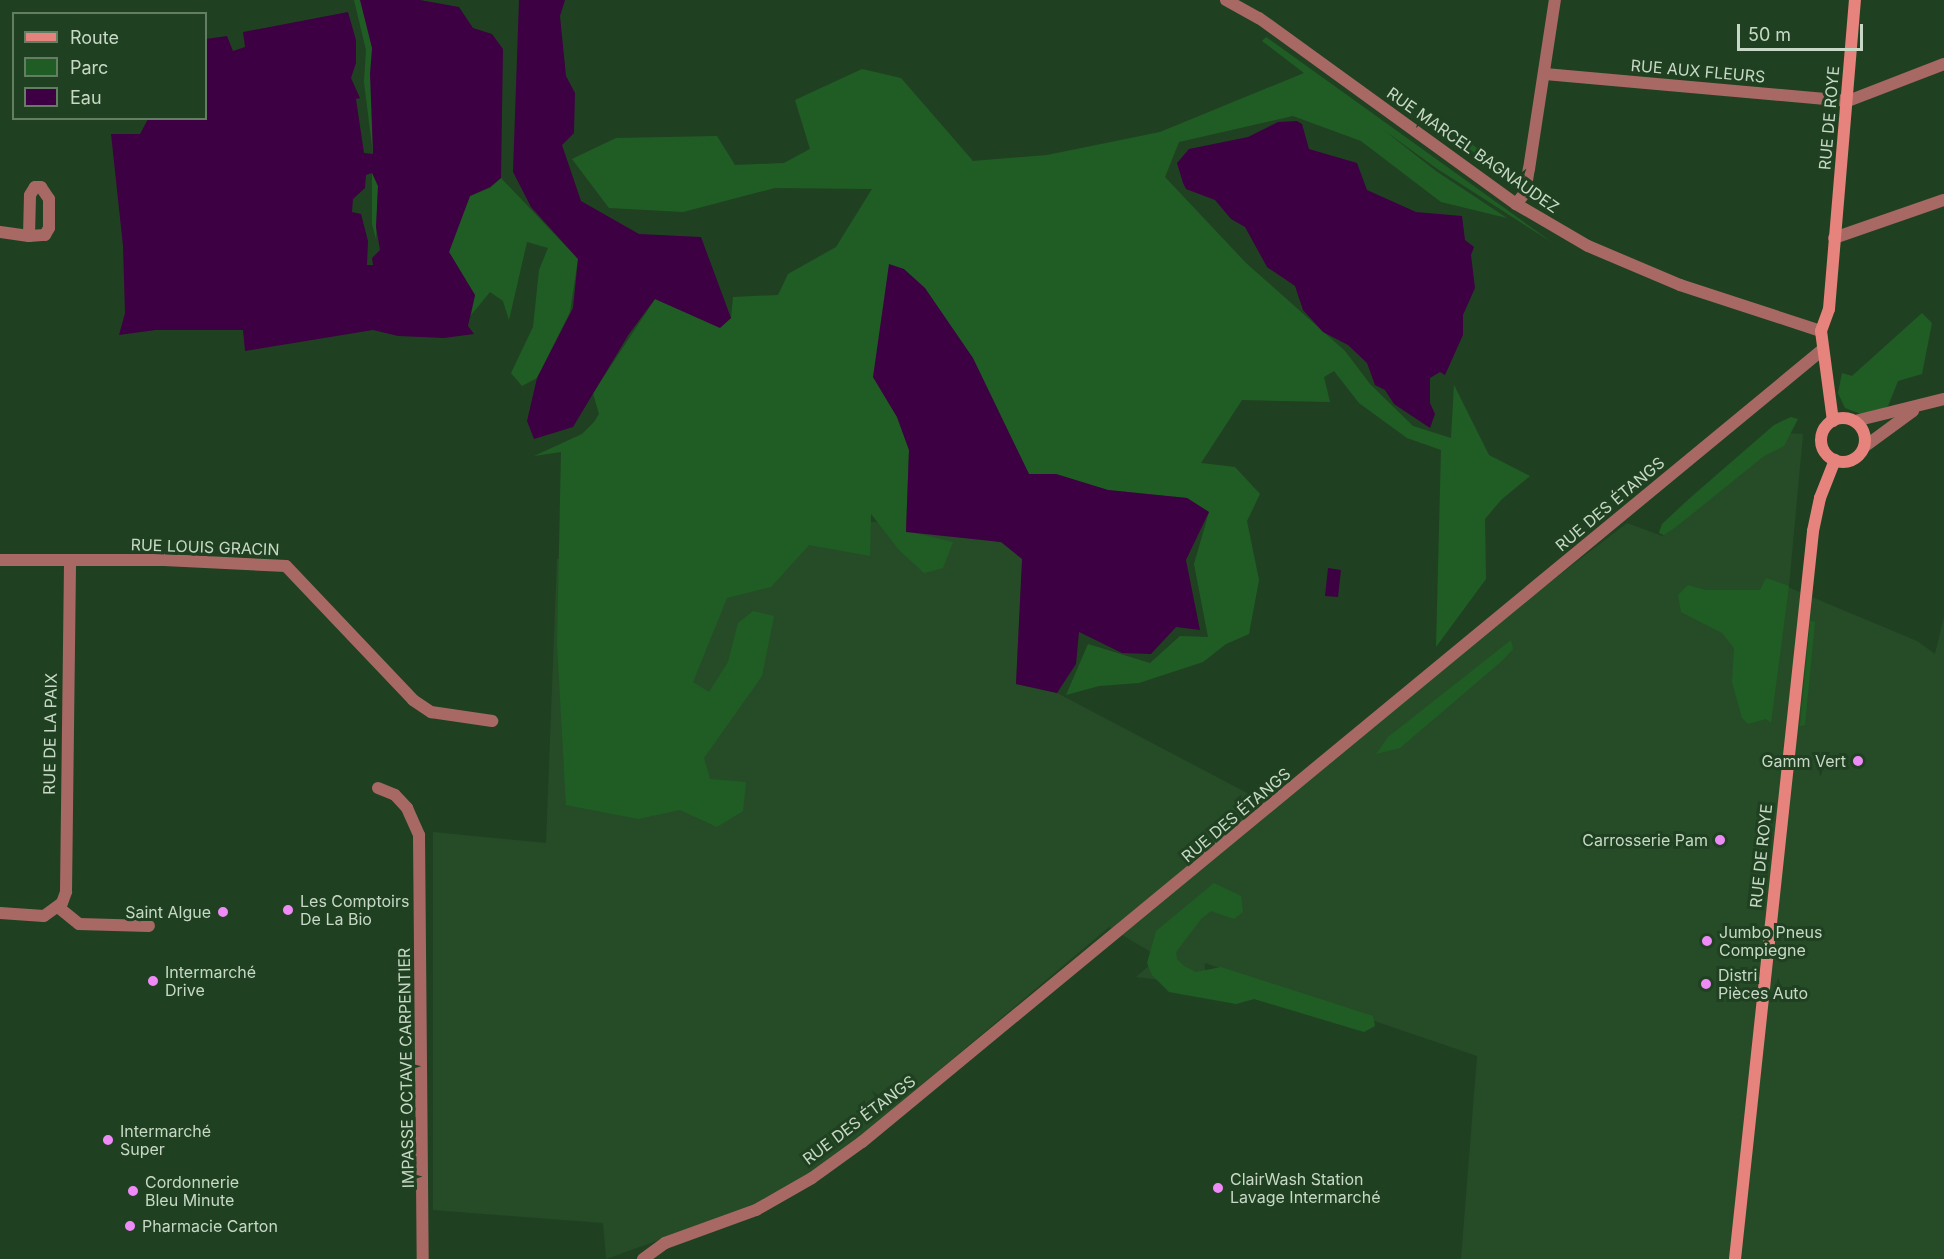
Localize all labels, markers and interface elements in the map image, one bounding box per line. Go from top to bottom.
legend [12,12,207,120]
scale bar [1740,12,1866,50]
text: 50 m [1748,24,1791,45]
text: Route [70,27,119,48]
street label: RUE AUX FLEURS [1630,56,1766,86]
text: Parc [70,57,108,78]
street label: RUE DE ROYE [1815,65,1843,171]
street label: RUE MARCEL BAGNAUDEZ [1383,83,1563,217]
text: Eau [70,87,102,108]
street label: RUE DES ÉTANGS [1552,453,1668,555]
street label: RUE LOUIS GRACIN [130,535,280,559]
street label: RUE DE LA PAIX [39,673,61,795]
place label: Gamm Vert [1761,751,1846,771]
marker: Gamm Vert [1851,754,1865,768]
street label: RUE DES ÉTANGS [1178,764,1294,866]
street label: RUE DE ROYE [1746,803,1776,909]
place label: Carrosserie Pam [1582,830,1708,850]
marker: Carrosserie Pam [1713,833,1727,847]
place label: Les Comptoirs De La Bio [300,891,409,929]
place label: Saint Algue [125,902,211,922]
marker: Les Comptoirs De La Bio [281,903,295,917]
marker: Saint Algue [216,905,230,919]
place label: Jumbo Pneus Compiegne [1719,922,1822,960]
marker: Jumbo Pneus Compiegne [1700,934,1714,948]
street label: IMPASSE OCTAVE CARPENTIER [394,948,418,1188]
place label: Intermarché Drive [165,962,256,1000]
place label: Distri Pièces Auto [1718,965,1808,1003]
marker: Intermarché Drive [146,974,160,988]
marker: Distri Pièces Auto [1699,977,1713,991]
street label: RUE DES ÉTANGS [799,1071,919,1169]
place label: Intermarché Super [120,1121,211,1159]
marker: Intermarché Super [101,1133,115,1147]
place label: ClairWash Station Lavage Intermarché [1230,1169,1380,1207]
place label: Cordonnerie Bleu Minute [145,1172,239,1210]
marker: ClairWash Station Lavage Intermarché [1211,1181,1225,1195]
marker: Cordonnerie Bleu Minute [126,1184,140,1198]
place label: Pharmacie Carton [142,1216,278,1236]
marker: Pharmacie Carton [123,1219,137,1233]

